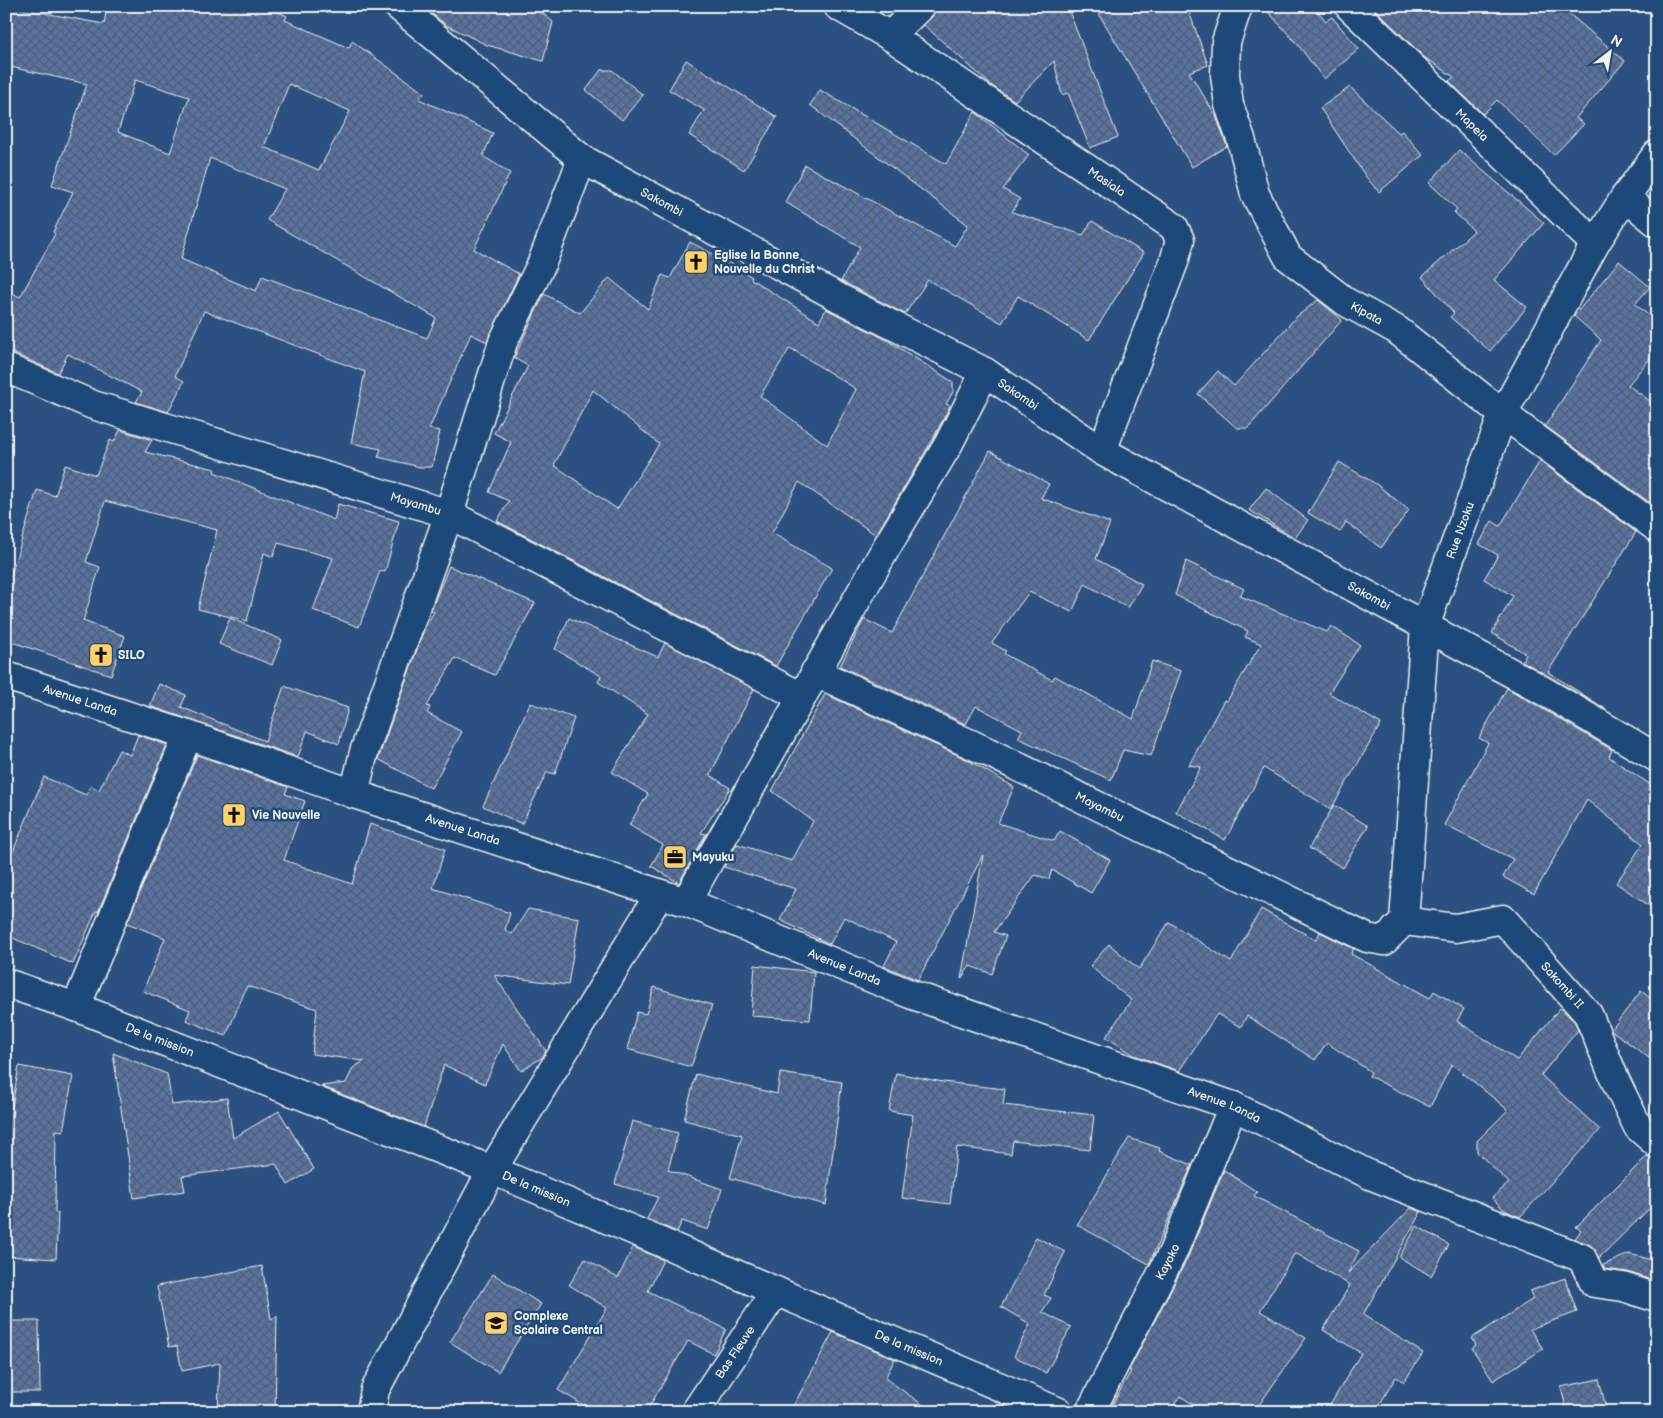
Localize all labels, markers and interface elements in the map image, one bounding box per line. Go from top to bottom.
north arrow [1586,28,1636,78]
text: N [1608,31,1625,51]
street label: Mapela [1452,105,1492,145]
street label: Masiala [1085,164,1128,200]
street label: Sakombi [638,185,686,220]
place label: Eglise la Bonne Nouvelle du Christ [714,248,815,277]
church icon: Eglise la Bonne Nouvelle du Christ [683,249,709,275]
street label: Kipata [1348,298,1385,328]
street label: Sakombi [995,375,1042,414]
street label: Mayambu [388,489,443,519]
street label: Rue Nzoku [1443,500,1478,561]
street label: Sakombi [1345,578,1393,613]
church icon: SILO [88,642,114,668]
place label: SILO [118,648,145,663]
street label: Avenue Landa [41,681,120,719]
street label: Mayambu [1073,789,1127,825]
church icon: Vie Nouvelle [221,802,247,828]
place label: Vie Nouvelle [252,808,320,823]
street label: Avenue Landa [424,810,502,849]
office icon: Mayuku [662,844,688,870]
place label: Mayuku [692,850,735,865]
street label: Avenue Landa [806,945,883,989]
street label: Sakombi II [1538,959,1587,1011]
street label: De la mission [123,1020,197,1060]
street label: Avenue Landa [1186,1083,1263,1126]
street label: De la mission [500,1168,573,1210]
street label: Kayoko [1152,1241,1183,1283]
place label: Complexe Scolaire Central [514,1309,603,1338]
school or university icon: Complexe Scolaire Central [483,1310,509,1336]
street label: Bas Fleuve [712,1323,758,1382]
street label: De la mission [872,1327,945,1369]

